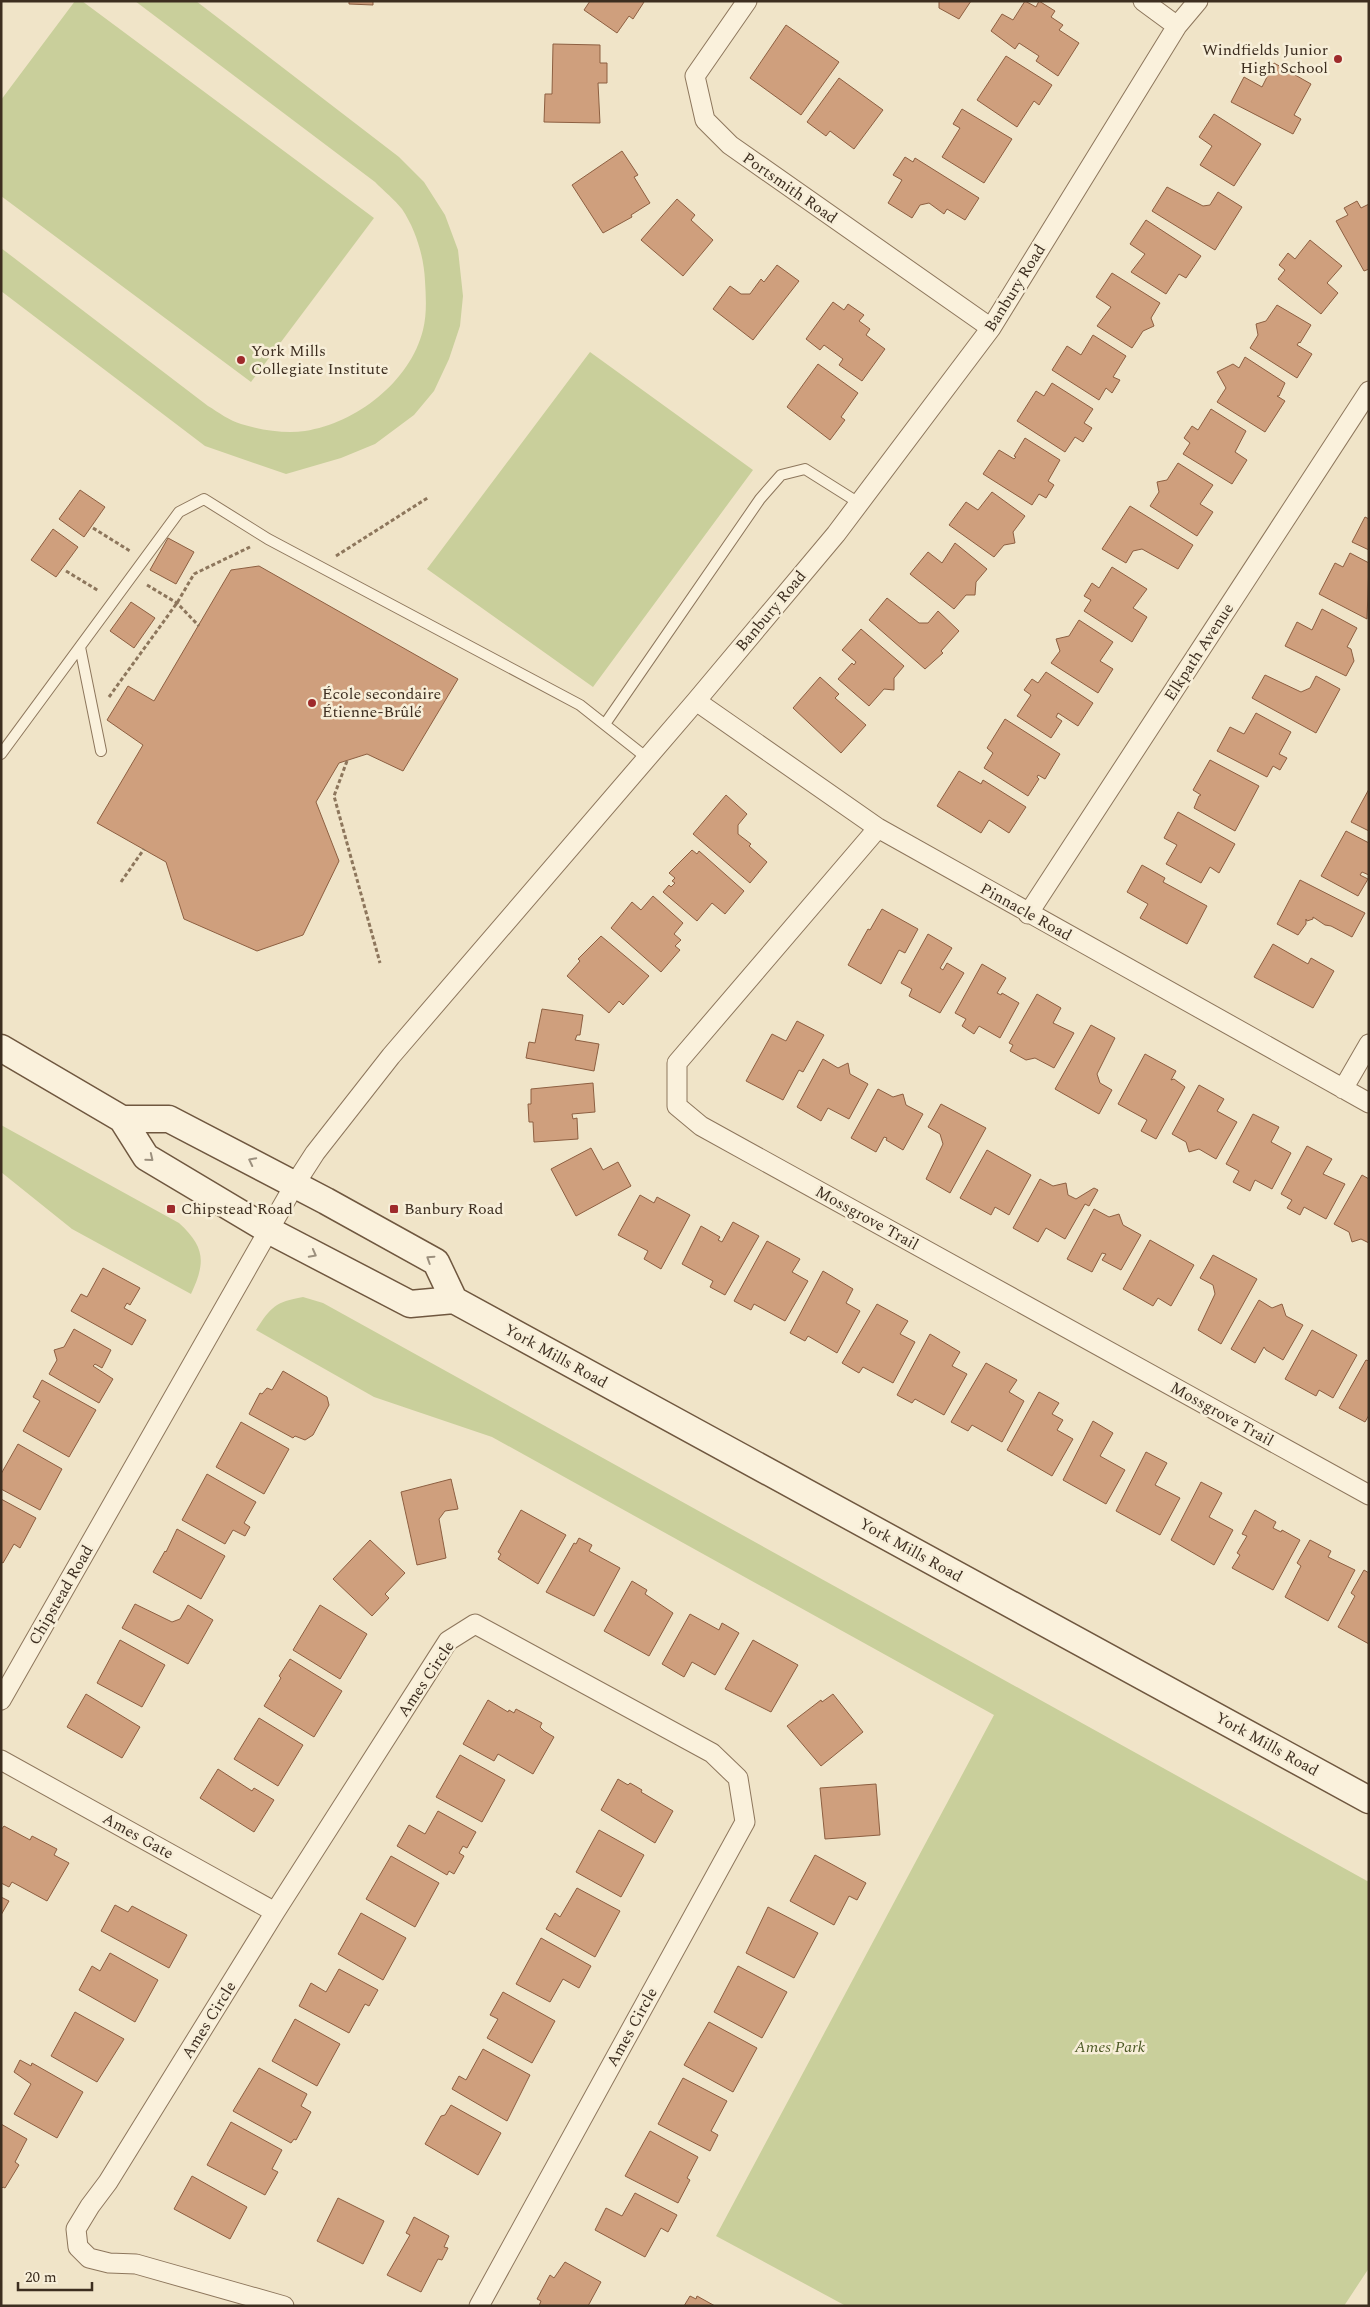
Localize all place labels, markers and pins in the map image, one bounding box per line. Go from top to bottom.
place label: Windfields Junior High School [1202,38,1328,80]
marker: Windfields Junior High School [1332,53,1344,65]
place label: York Mills Collegiate Institute [251,339,388,381]
marker: York Mills Collegiate Institute [235,354,247,366]
place label: École secondaire Étienne-Brûlé [322,682,441,724]
marker: École secondaire Étienne-Brûlé [306,697,318,709]
place label: Chipstead Road [181,1197,293,1221]
place label: Banbury Road [404,1197,504,1221]
marker: Chipstead Road [165,1203,177,1215]
marker: Banbury Road [388,1203,400,1215]

